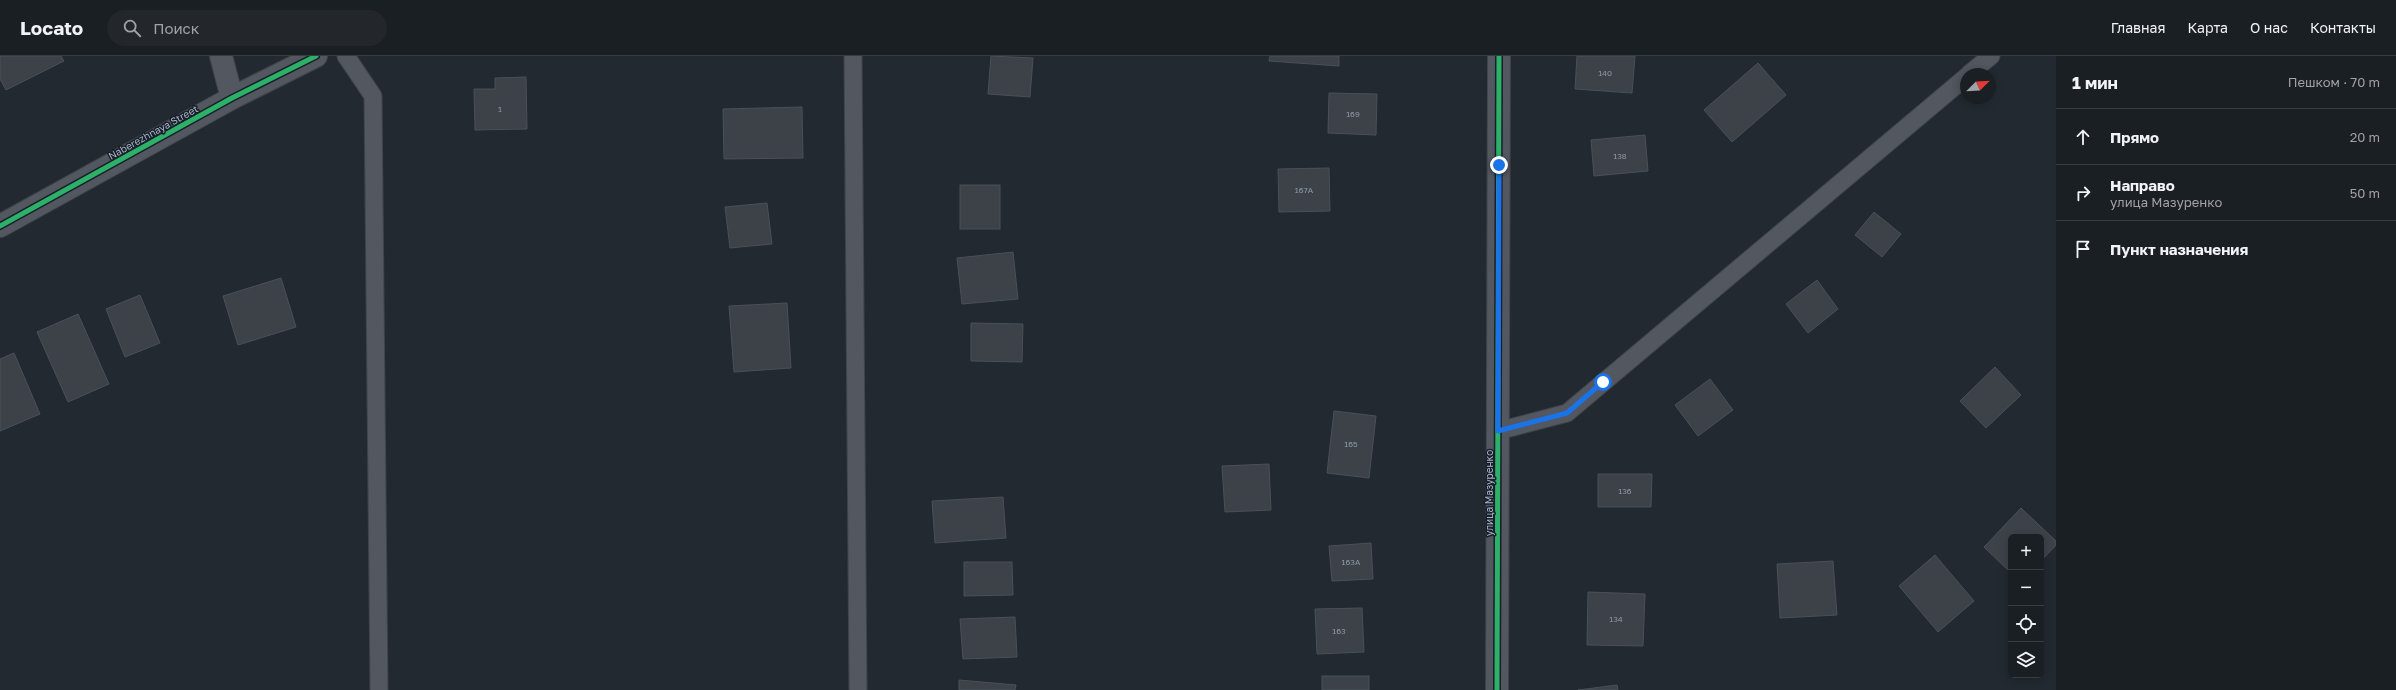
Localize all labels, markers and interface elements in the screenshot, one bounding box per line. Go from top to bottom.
search box [107,10,387,46]
text: Locato [20,16,83,39]
icon: search [121,17,143,39]
text: Поиск [153,19,199,37]
text: Главная [2111,19,2165,36]
text: Карта [2187,19,2228,36]
text: О нас [2250,19,2288,36]
text: Контакты [2310,19,2376,36]
house number: 140 [1598,68,1612,78]
north arrow [1960,68,1996,104]
text: 1 мин [2072,72,2118,93]
text: Пешком · 70 m [2288,74,2380,90]
street label: Naberezhnaya Street [106,102,200,162]
house number: 1 [498,104,502,114]
house number: 169 [1346,109,1360,119]
icon: ahead [2072,126,2094,148]
text: Прямо [2110,128,2159,146]
text: 20 m [2350,129,2380,145]
house number: 138 [1613,151,1627,161]
route end [1490,156,1508,174]
text: Направо [2110,176,2175,194]
icon: right [2072,182,2094,204]
house number: 167А [1295,185,1314,195]
text: 50 m [2350,185,2380,201]
text: улица Мазуренко [2110,194,2222,210]
icon: arrive [2072,238,2094,260]
text: Пункт назначения [2110,240,2248,258]
route start [1594,373,1612,391]
house number: 165 [1344,439,1358,449]
street label: улица Мазуренко [1483,450,1495,536]
house number: 136 [1618,486,1632,496]
map controls [2008,534,2044,678]
button: + [2008,534,2044,570]
house number: 163А [1342,557,1361,567]
button: − [2008,570,2044,606]
button: locate [2008,606,2044,642]
house number: 134 [1609,614,1623,624]
house number: 163 [1332,626,1346,636]
button: layers [2008,642,2044,678]

